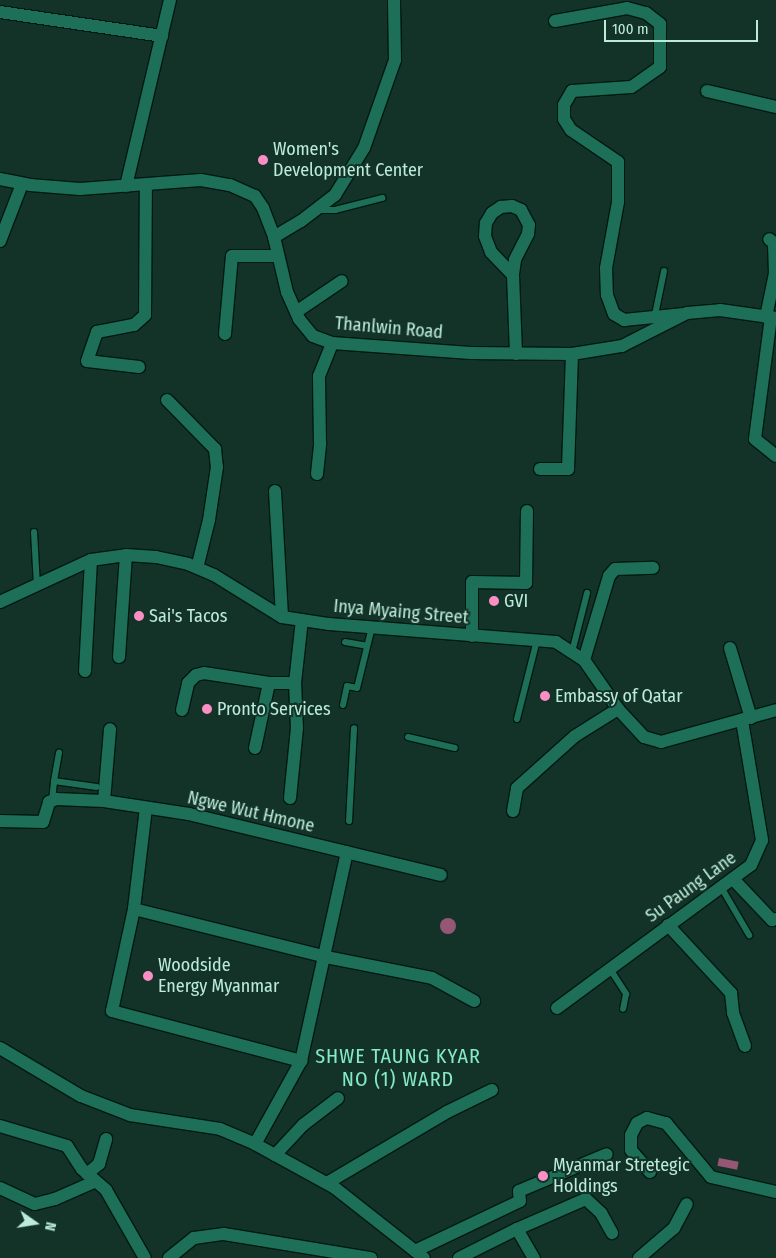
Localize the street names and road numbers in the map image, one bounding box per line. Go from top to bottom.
street label: Thanlwin Road [334,313,444,343]
street label: Inya Myaing Street [333,595,469,629]
street label: Ngwe Wut Hmone [185,787,317,837]
street label: Su Paung Lane [642,847,740,927]

